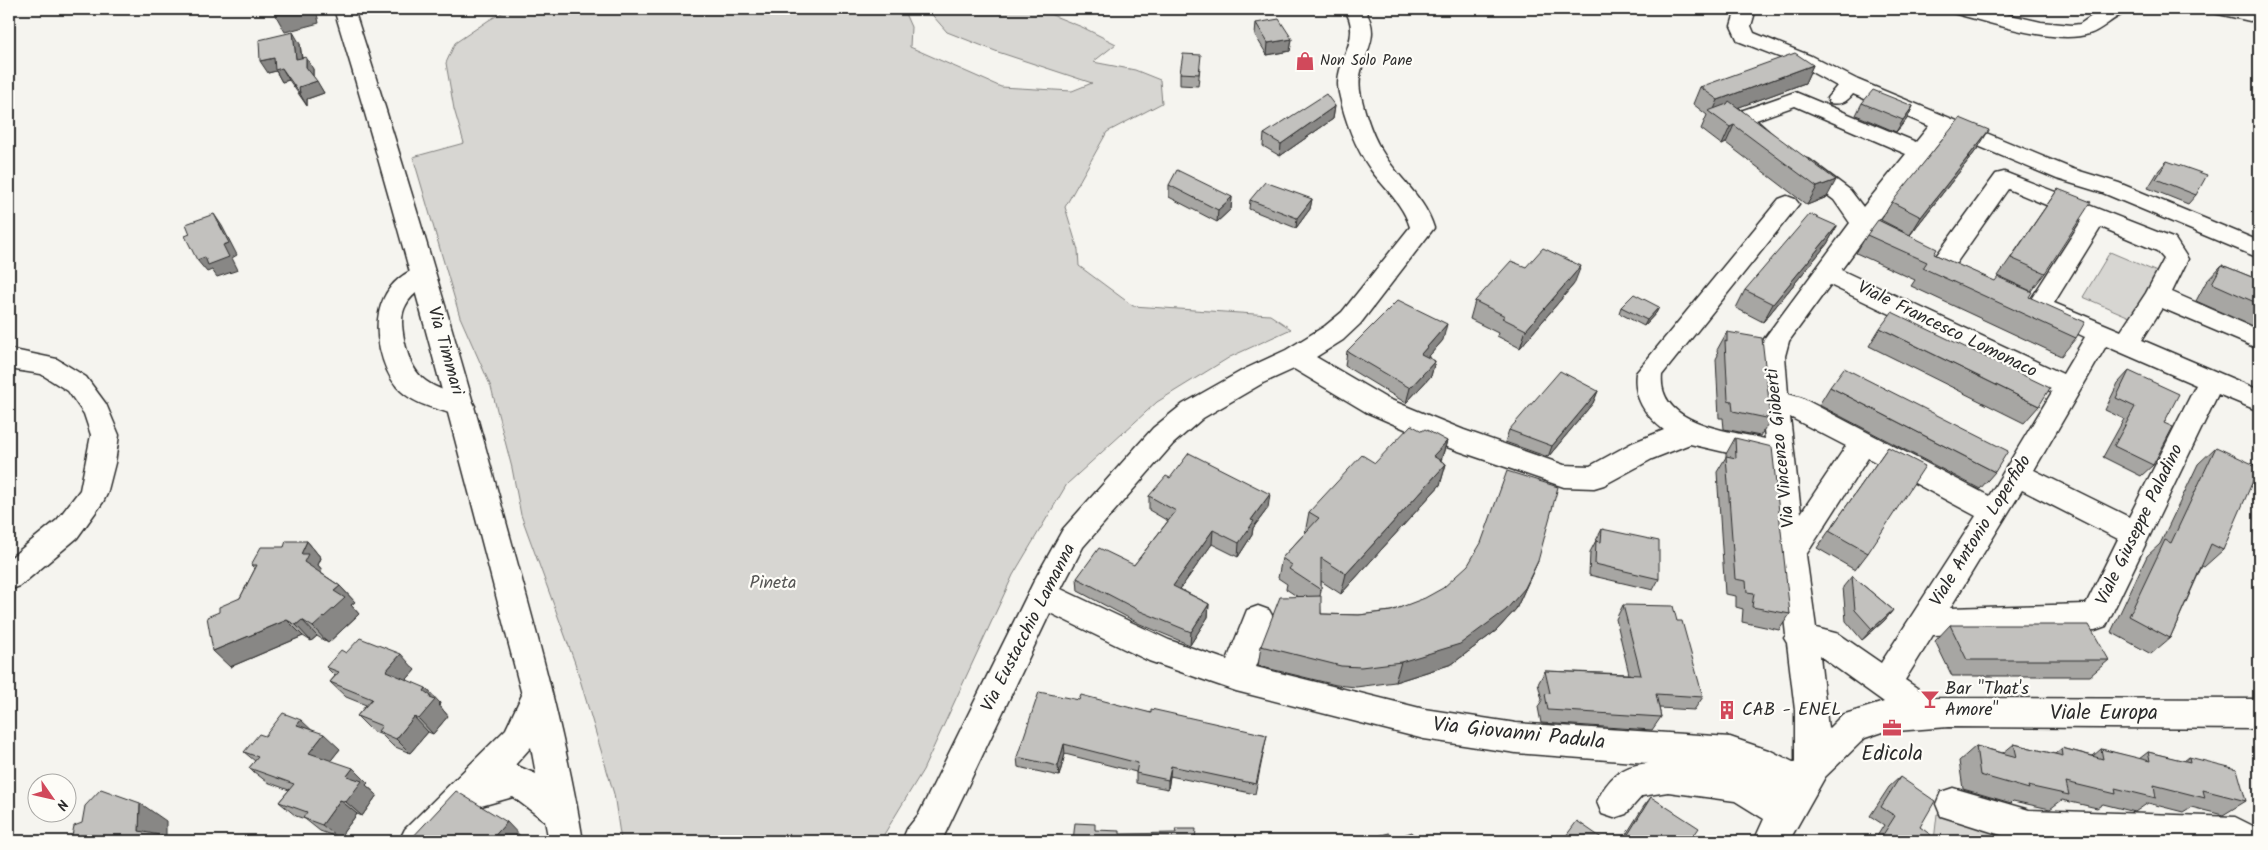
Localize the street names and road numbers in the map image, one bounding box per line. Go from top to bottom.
street label: Viale Francesco Lomonaco [1852,274,2042,386]
street label: Via Timmari [419,303,472,399]
street label: Via Vincenzo Gioberti [1758,366,1804,529]
street label: Viale Giuseppe Paladino [2088,439,2192,611]
street label: Viale Antonio Loperfido [1923,449,2039,613]
street label: Via Eustacchio Lamanna [974,539,1084,717]
street label: Viale Europa [2050,697,2158,730]
street label: Via Giovanni Padula [1431,709,1607,759]

